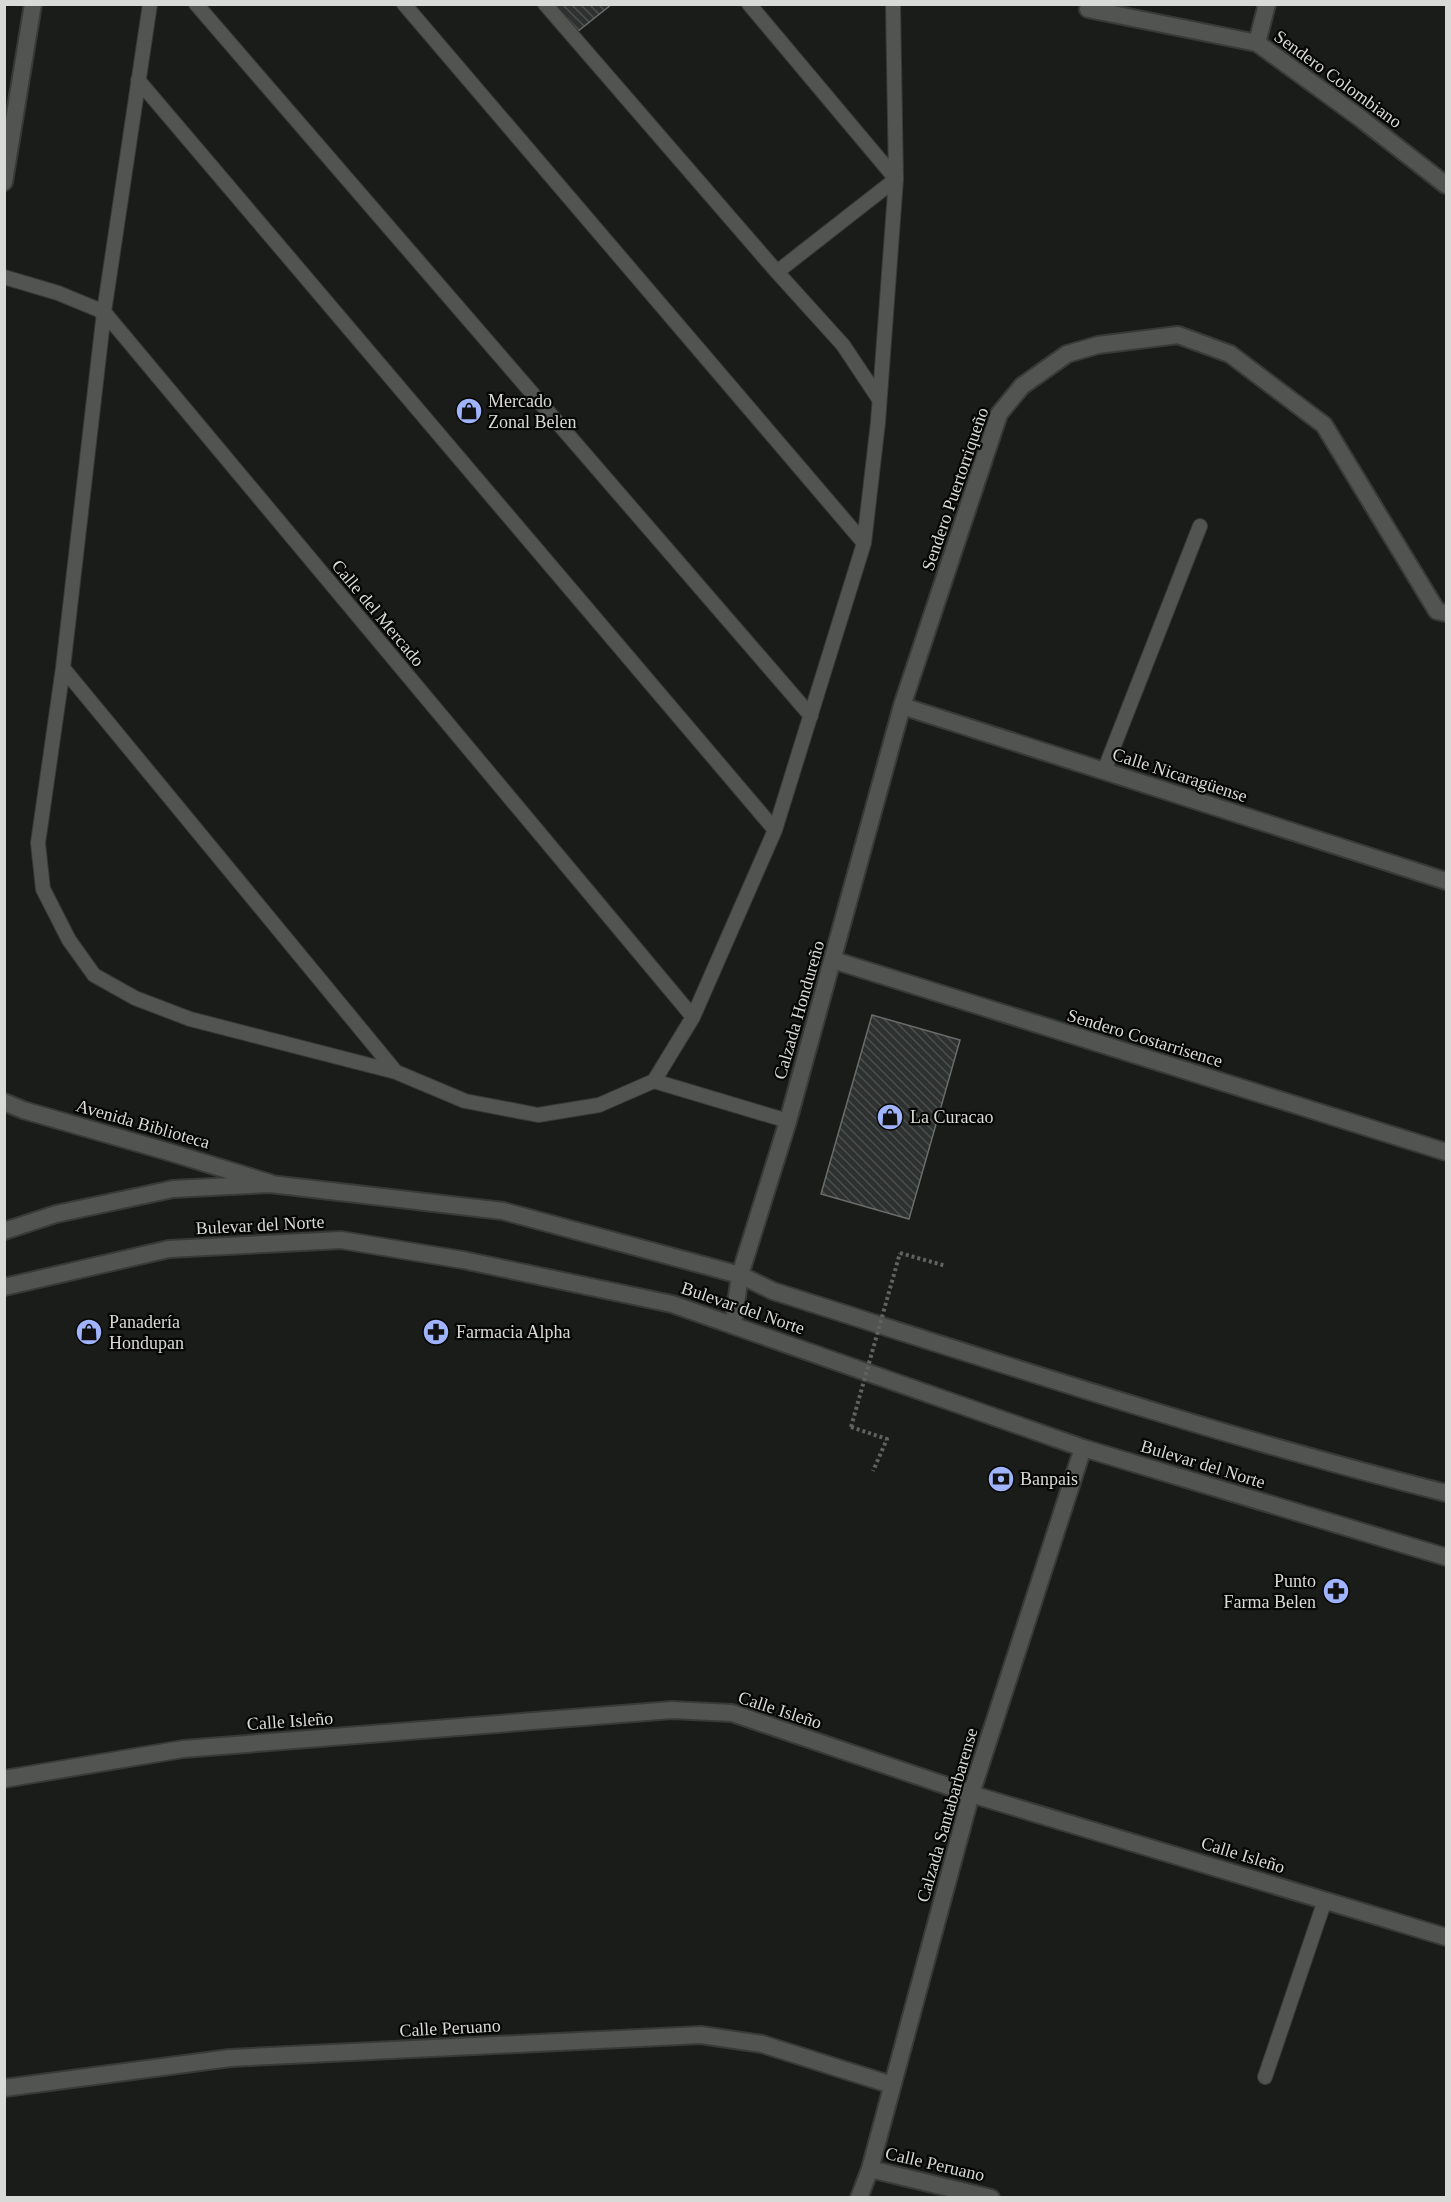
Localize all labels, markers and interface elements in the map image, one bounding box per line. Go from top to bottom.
street label: Sendero Colombiano [1270,26,1406,132]
place label: Mercado Zonal Belen [488,391,576,432]
shop icon: Mercado Zonal Belen [454,396,484,426]
street label: Sendero Puertorriqueño [918,405,992,573]
street label: Calle del Mercado [328,556,428,670]
street label: Calle Nicaragüense [1110,744,1250,806]
street label: Calzada Hondureño [770,938,828,1082]
street label: Sendero Costarrisence [1065,1005,1225,1071]
street label: Avenida Biblioteca [74,1095,212,1153]
shop icon: La Curacao [875,1102,905,1132]
place label: La Curacao [910,1107,993,1127]
street label: Bulevar del Norte [195,1212,325,1238]
street label: Bulevar del Norte [679,1278,807,1338]
place label: Panadería Hondupan [109,1312,184,1353]
shop icon: Panadería Hondupan [74,1317,104,1347]
pharmacy icon: Farmacia Alpha [421,1317,451,1347]
place label: Farmacia Alpha [456,1322,570,1342]
street label: Bulevar del Norte [1138,1436,1268,1492]
bank icon: Banpais [986,1464,1016,1494]
place label: Banpais [1020,1469,1078,1489]
place label: Punto Farma Belen [1224,1571,1316,1612]
pharmacy icon: Punto Farma Belen [1321,1576,1351,1606]
street label: Calle Isleño [736,1687,824,1733]
street label: Calle Isleño [246,1708,334,1734]
street label: Calzada Santabarbarense [913,1726,981,1904]
street label: Calle Isleño [1199,1833,1287,1877]
street label: Calle Peruano [399,2015,501,2041]
street label: Calle Peruano [883,2143,987,2185]

